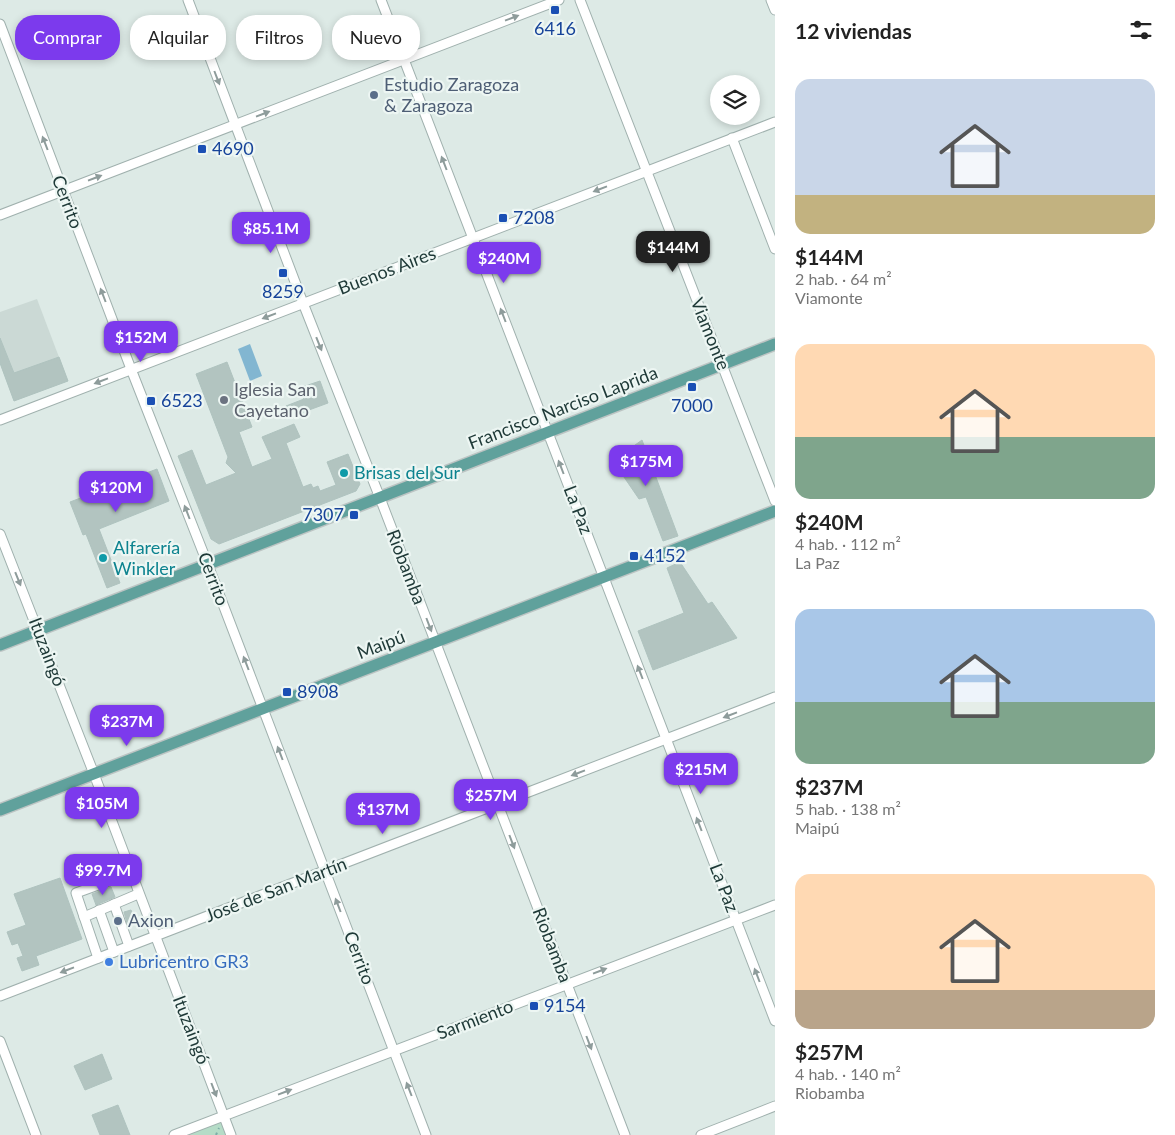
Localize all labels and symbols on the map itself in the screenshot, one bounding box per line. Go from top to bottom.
marker: 6416 [549,4,561,16]
one-way arrow [505,14,520,22]
place label: 6416 [534,17,576,39]
one-way arrow [214,71,221,86]
place label: Estudio Zaragoza & Zaragoza [384,73,519,116]
marker: Estudio Zaragoza & Zaragoza [368,89,380,101]
one-way arrow [255,110,270,117]
one-way arrow [41,135,49,150]
place label: 4690 [212,137,254,159]
marker: 4690 [196,143,208,155]
one-way arrow [440,155,448,170]
street label: Cerrito [48,172,88,231]
one-way arrow [87,174,102,182]
one-way arrow [592,185,607,193]
place label: 7208 [513,206,555,228]
pin: $85.1M [230,212,312,254]
marker: 7208 [497,212,509,224]
pin: $144M [638,230,708,273]
street label: Buenos Aires [335,241,439,299]
pin: $240M [469,242,539,284]
marker: 8259 [277,267,289,279]
place label: 8259 [262,280,304,302]
one-way arrow [98,288,106,302]
street label: Viamonte [686,294,735,373]
one-way arrow [498,308,506,322]
one-way arrow [261,312,276,320]
pin: $152M [106,320,176,363]
one-way arrow [316,337,323,352]
street label: Francisco Narciso Laprida [465,361,660,453]
one-way arrow [93,377,108,385]
place label: Iglesia San Cayetano [234,378,316,421]
marker: 7000 [686,381,698,393]
place label: 6523 [161,389,203,411]
marker: Iglesia San Cayetano [218,394,230,406]
place label: 7000 [671,394,713,416]
marker: 6523 [145,395,157,407]
pin: $175M [611,444,681,487]
one-way arrow [557,459,564,474]
place label: Brisas del Sur [354,461,461,483]
marker: Brisas del Sur [338,467,350,479]
pin: $120M [81,470,151,513]
street label: La Paz [560,482,598,537]
place label: 7307 [302,503,344,525]
one-way arrow [183,504,191,519]
marker: 7307 [348,509,360,521]
street label: Riobamba [383,526,431,607]
place label: Alfarería Winkler [113,536,180,579]
place label: 4152 [644,544,686,566]
street label: Cerrito [194,549,234,608]
marker: 4152 [628,550,640,562]
marker: Alfarería Winkler [97,552,109,564]
one-way arrow [14,572,22,587]
street label: Ituzaingó [25,614,71,689]
one-way arrow [425,618,433,633]
street label: Maipú [353,625,408,663]
one-way arrow [242,655,250,670]
one-way arrow [636,665,644,679]
place label: 8908 [297,680,339,702]
marker: 8908 [281,686,293,698]
pin: $237M [92,704,162,747]
one-way arrow [722,711,737,719]
one-way arrow [276,745,284,760]
pin: $215M [666,752,736,795]
one-way arrow [570,769,585,777]
pin: $257M [456,778,526,821]
pin: $105M [67,786,137,829]
pin: $137M [348,792,418,835]
one-way arrow [695,816,703,831]
one-way arrow [508,835,516,850]
street label: José de San Martín [202,852,350,926]
pin: $99.7M [62,854,144,896]
street label: La Paz [706,860,744,915]
one-way arrow [334,898,342,912]
street label: Riobamba [529,904,577,985]
place label: Axion [128,909,174,931]
marker: Axion [112,915,124,927]
street label: Cerrito [340,928,380,987]
place label: Lubricentro GR3 [119,950,249,972]
marker: Lubricentro GR3 [103,956,115,968]
one-way arrow [59,966,74,974]
one-way arrow [593,967,608,975]
one-way arrow [753,968,761,983]
street label: Ituzaingó [169,992,215,1067]
street label: Sarmiento [433,994,516,1044]
place label: 9154 [544,994,586,1016]
marker: 9154 [528,1000,540,1012]
one-way arrow [585,1036,593,1051]
one-way arrow [405,1082,412,1097]
one-way arrow [210,1083,218,1097]
one-way arrow [278,1088,293,1096]

